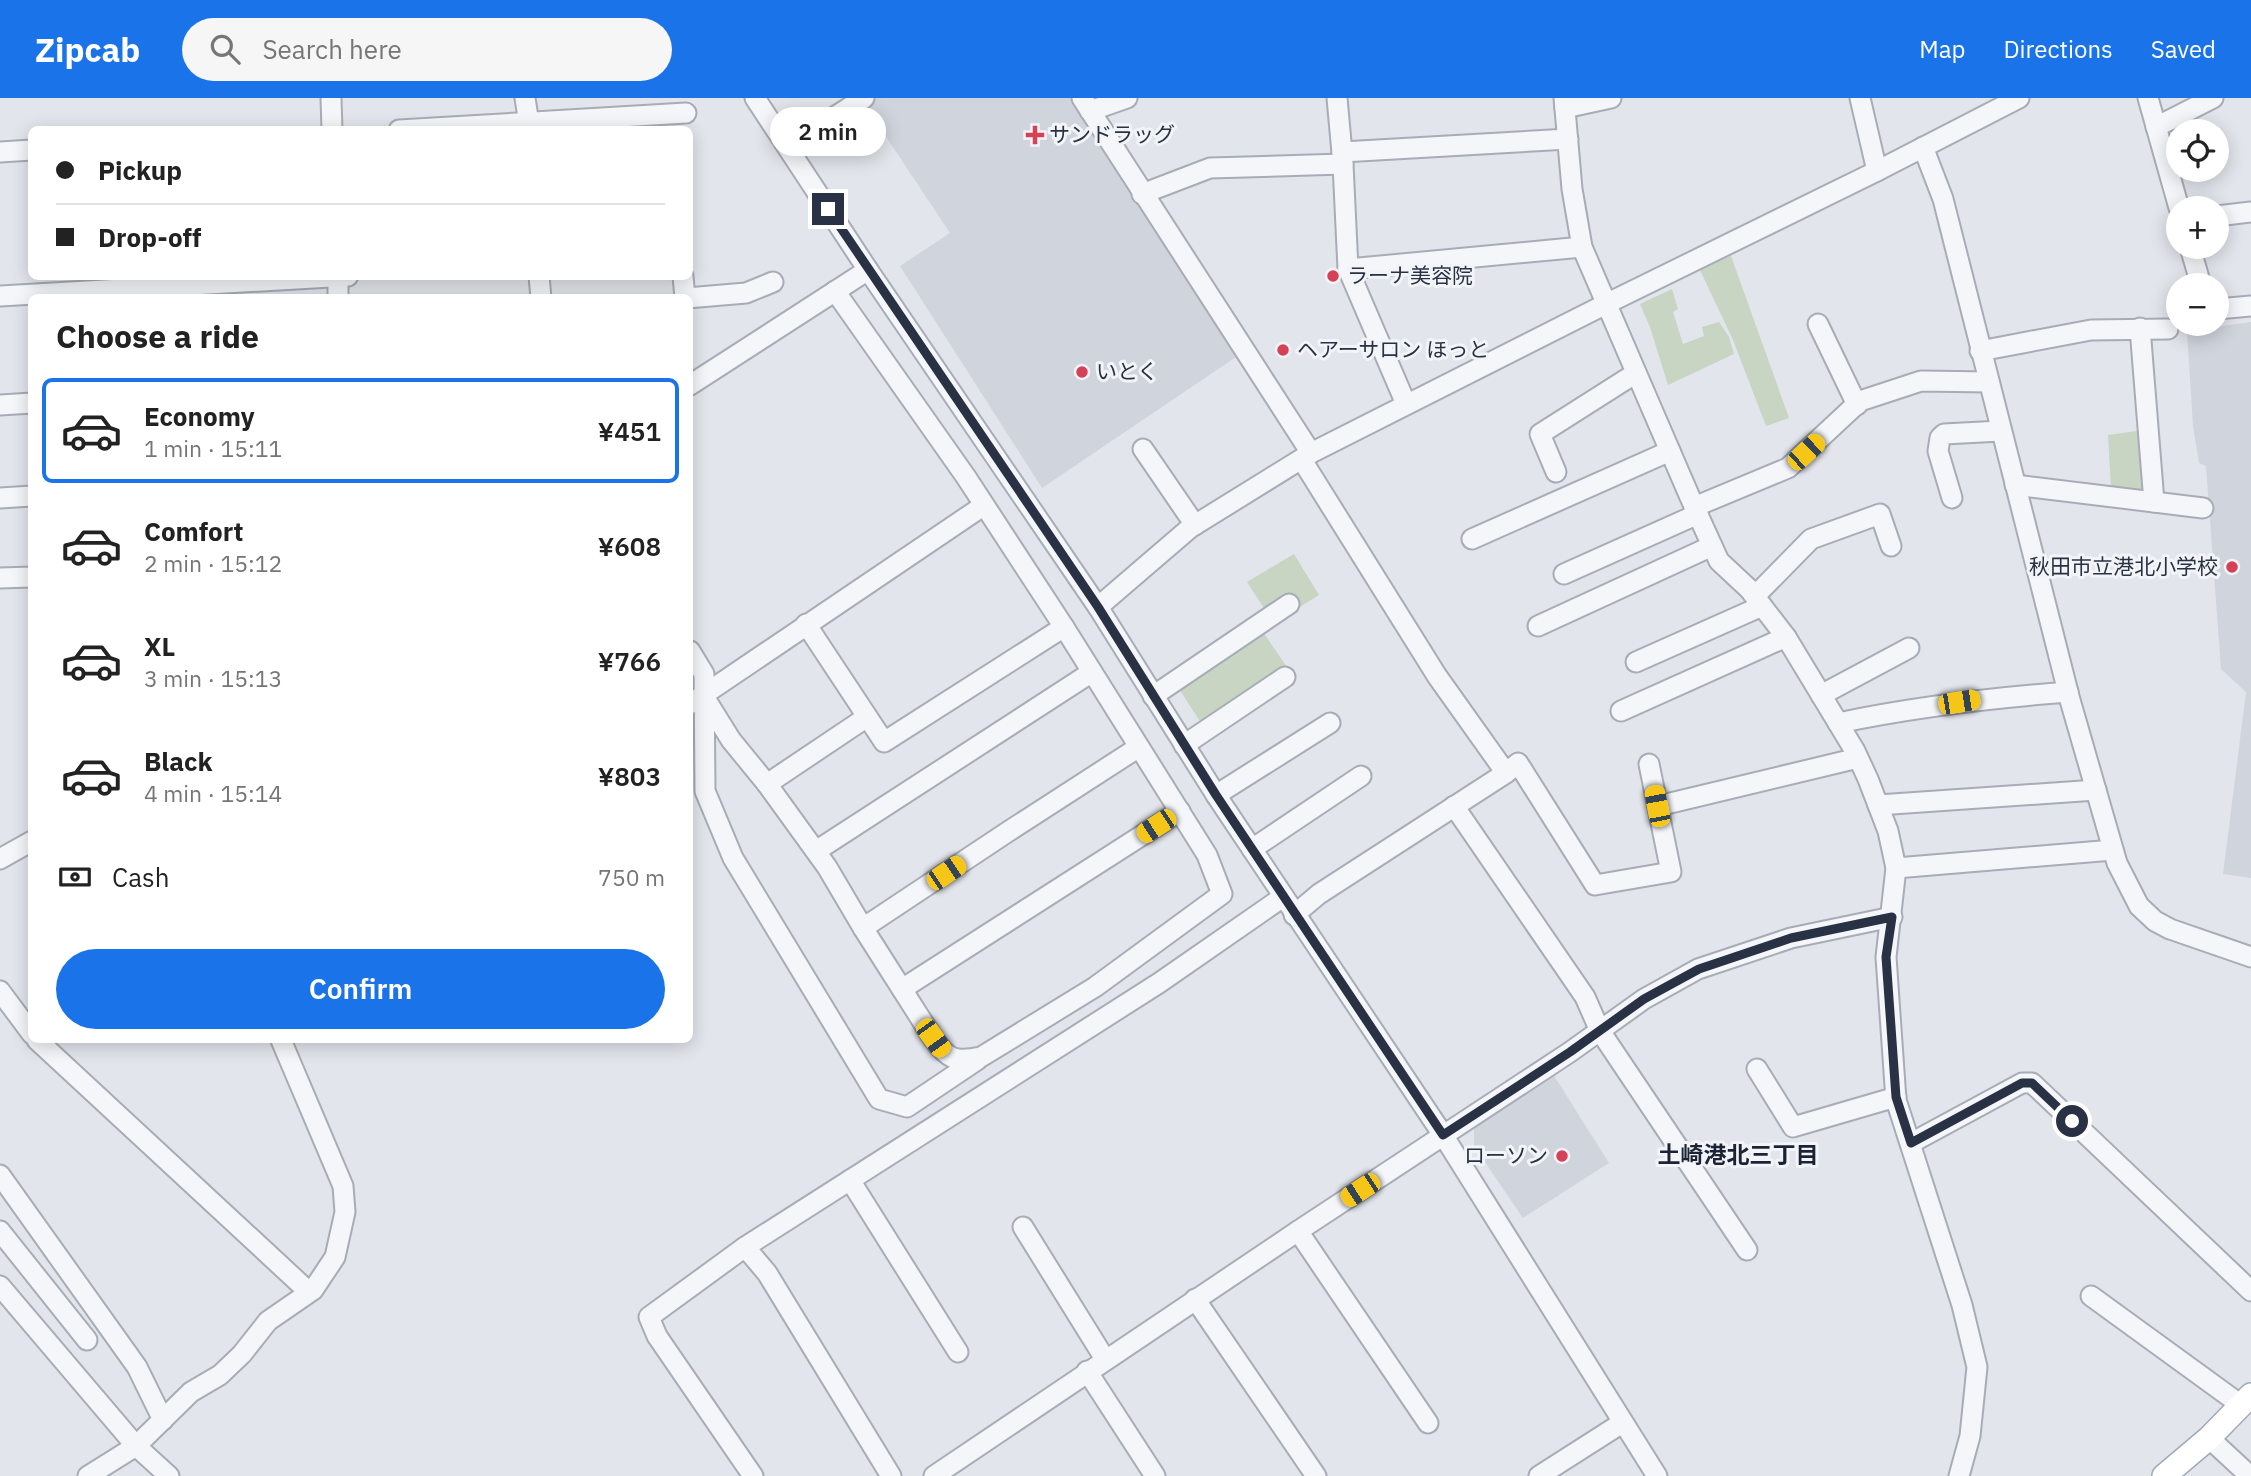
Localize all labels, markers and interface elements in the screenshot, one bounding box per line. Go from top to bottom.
search box [182,18,672,81]
text: Zipcab [35,28,140,71]
icon: search [206,30,244,68]
text: Search here [262,32,402,66]
text: Map [1919,33,1965,65]
text: Directions [2003,33,2113,65]
text: Saved [2151,33,2216,65]
callout: 2 min [770,108,886,156]
text: 2 min [798,116,858,146]
map controls [2166,119,2229,336]
button: locate [2166,119,2229,182]
place label: サンドラッグ [1049,120,1175,148]
marker: サンドラッグ [1027,127,1043,143]
text: Pickup [98,153,182,187]
route end [812,193,844,225]
button: + [2166,196,2229,259]
text: Drop-off [98,220,201,254]
place label: ラーナ美容院 [1347,261,1473,289]
marker: ラーナ美容院 [1325,268,1341,284]
button: − [2166,273,2229,336]
text: Choose a ride [56,315,259,357]
place label: ヘアーサロン ほっと [1297,335,1489,363]
marker: ヘアーサロン ほっと [1275,342,1291,358]
place label: いとく [1096,357,1158,385]
marker: いとく [1074,364,1090,380]
icon: car [60,399,123,462]
text: Economy [144,399,255,433]
text: ¥451 [598,414,661,448]
car [1784,430,1829,474]
text: 1 min · 15:11 [144,433,282,463]
icon: car [60,514,123,577]
text: Comfort [144,514,243,548]
text: ¥608 [598,529,661,563]
text: 2 min · 15:12 [144,548,282,578]
place label: 秋田市立港北小学校 [2029,552,2218,580]
marker: 秋田市立港北小学校 [2224,559,2240,575]
icon: car [60,629,123,692]
text: XL [144,629,175,663]
text: ¥766 [598,644,661,678]
text: 3 min · 15:13 [144,663,282,693]
car [1937,688,1982,716]
icon: car [60,744,123,807]
text: Black [144,744,212,778]
text: ¥803 [598,759,661,793]
text: 4 min · 15:14 [144,778,282,808]
car [1643,783,1672,829]
car [1133,806,1180,846]
car [923,853,970,893]
icon: cash [56,858,94,896]
text: Cash [112,860,169,894]
text: 750 m [598,862,665,892]
button: Confirm [56,949,665,1029]
car [913,1015,954,1061]
route start [2056,1105,2088,1137]
district label: 土崎港北三丁目 [1658,1139,1819,1169]
place label: ローソン [1464,1141,1548,1169]
marker: ローソン [1554,1148,1570,1164]
car [1337,1170,1384,1210]

